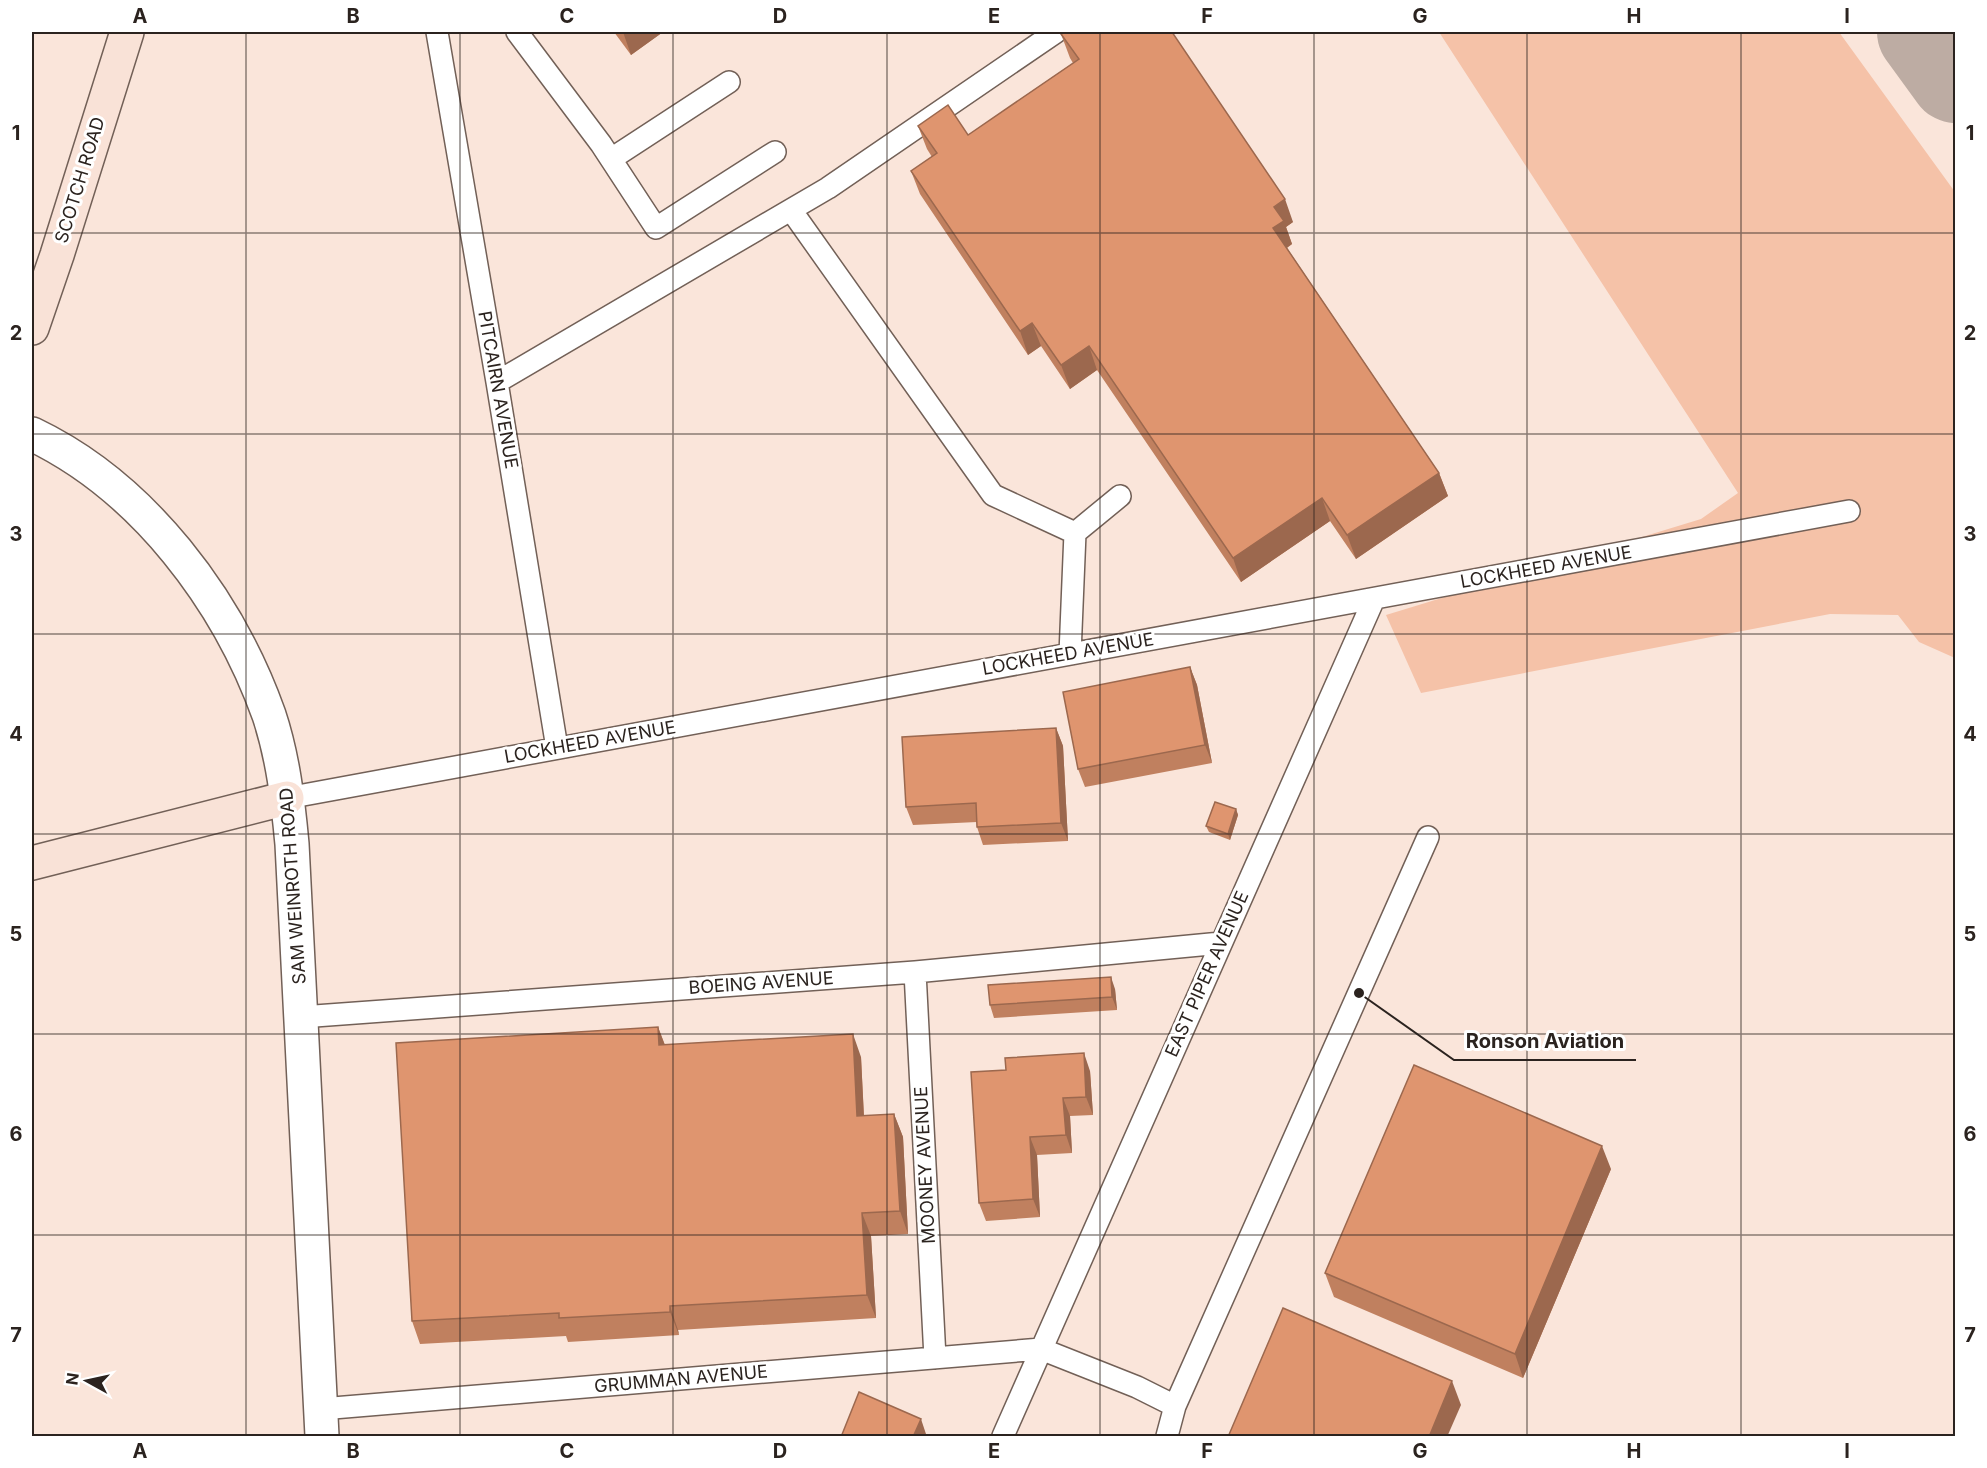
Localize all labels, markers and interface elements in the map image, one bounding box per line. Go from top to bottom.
text: A [133,4,148,28]
text: B [346,4,360,28]
text: C [560,4,574,28]
text: D [773,4,787,28]
text: E [988,4,1000,28]
text: F [1201,4,1213,28]
text: G [1412,4,1428,28]
text: H [1627,4,1641,28]
text: I [1844,4,1850,28]
street label: SCOTCH ROAD [50,114,109,245]
text: 1 [12,121,20,145]
text: 1 [1966,121,1974,145]
street label: PITCAIRN AVENUE [474,309,523,470]
text: 2 [10,321,22,345]
text: 2 [1964,321,1976,345]
text: 3 [10,522,22,546]
text: 3 [1964,522,1976,546]
street label: LOCKHEED AVENUE [1458,541,1633,592]
street label: LOCKHEED AVENUE [980,628,1155,679]
street label: LOCKHEED AVENUE [502,716,677,767]
text: 4 [9,722,23,746]
text: 4 [1963,722,1977,746]
street label: SAM WEINROTH ROAD [275,787,310,985]
street label: EAST PIPER AVENUE [1161,888,1253,1060]
text: 5 [10,922,22,946]
text: 5 [1964,922,1976,946]
street label: BOEING AVENUE [688,967,834,998]
callout: Ronson Aviation [1454,1022,1636,1060]
text: Ronson Aviation [1466,1029,1624,1053]
street label: MOONEY AVENUE [910,1086,939,1244]
text: 6 [10,1122,23,1146]
text: 6 [1964,1122,1977,1146]
text: 7 [10,1323,22,1347]
text: 7 [1964,1323,1976,1347]
north arrow [57,1351,117,1411]
street label: GRUMMAN AVENUE [593,1360,769,1397]
text: N [61,1371,83,1386]
text: A [133,1439,148,1463]
text: B [346,1439,360,1463]
text: C [560,1439,574,1463]
text: D [773,1439,787,1463]
text: E [988,1439,1000,1463]
text: F [1201,1439,1213,1463]
text: G [1412,1439,1428,1463]
text: H [1627,1439,1641,1463]
text: I [1844,1439,1850,1463]

